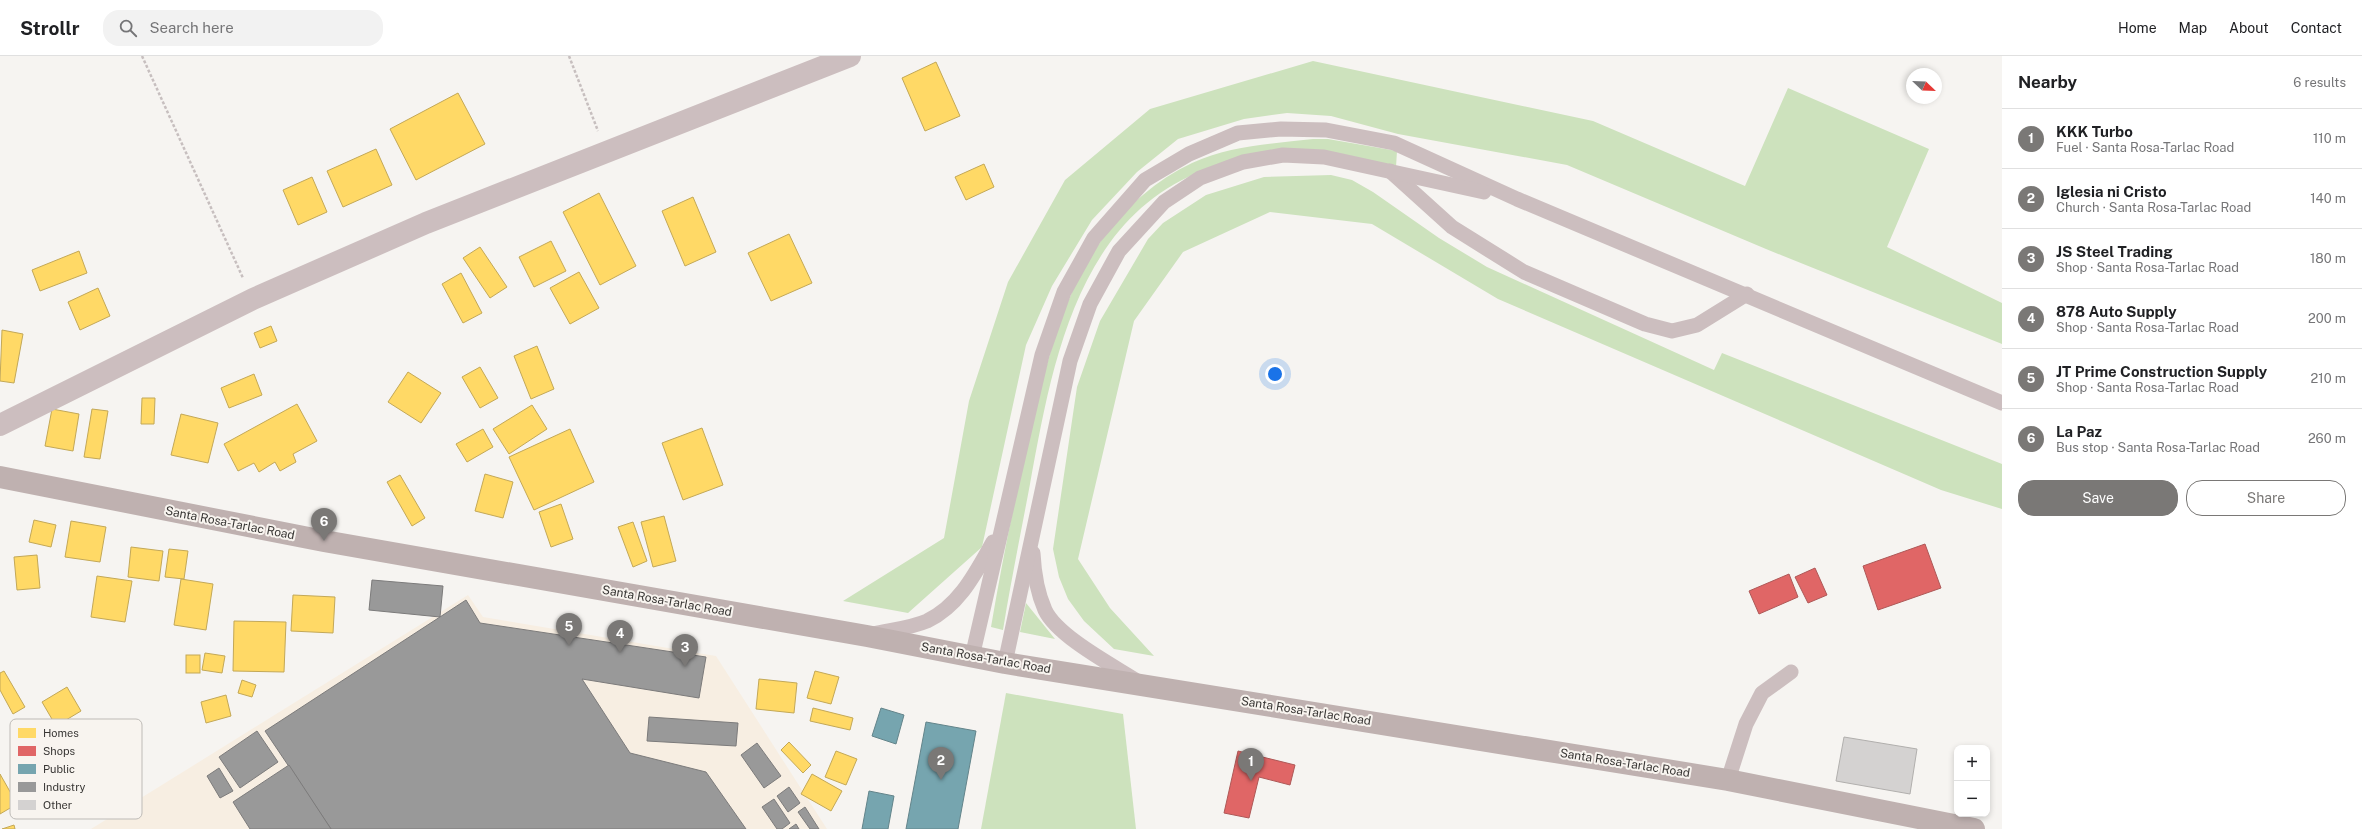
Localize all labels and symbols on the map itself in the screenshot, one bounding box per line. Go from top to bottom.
north arrow [1906,68,1942,104]
your location [1265,364,1285,384]
street label: Santa Rosa-Tarlac Road [164,504,296,542]
pin: 6 [311,508,337,541]
street label: Santa Rosa-Tarlac Road [601,583,733,619]
pin: 5 [556,613,582,646]
pin: 4 [607,620,633,653]
pin: 3 [672,634,698,667]
street label: Santa Rosa-Tarlac Road [920,640,1052,676]
street label: Santa Rosa-Tarlac Road [1240,694,1372,728]
legend [10,719,142,819]
text: Homes [43,727,79,739]
text: Shops [43,745,75,757]
street label: Santa Rosa-Tarlac Road [1559,746,1691,780]
pin: 2 [928,747,954,780]
pin: 1 [1238,748,1264,781]
text: Public [43,763,75,775]
text: Industry [43,781,86,793]
text: Other [43,799,72,811]

